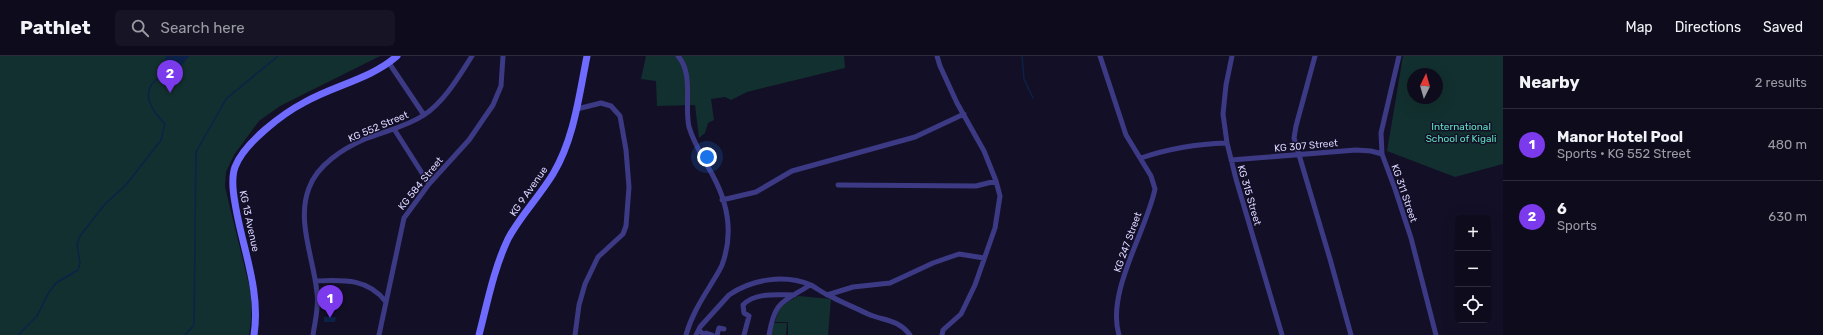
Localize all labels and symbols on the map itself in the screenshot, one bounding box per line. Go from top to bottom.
pin: 2 [157,60,183,93]
north arrow [1407,68,1443,104]
street label: KG 552 Street [347,109,410,145]
park label: International School of Kigali [1426,121,1496,145]
street label: KG 307 Street [1274,137,1338,155]
your location [697,147,717,167]
street label: KG 584 Street [396,155,446,213]
street label: KG 311 Street [1389,163,1420,224]
street label: KG 9 Avenue [507,164,551,219]
street label: KG 315 Street [1235,164,1263,227]
street label: KG 13 Avenue [237,189,261,253]
street label: KG 247 Street [1111,211,1144,274]
pin: 1 [317,285,343,318]

